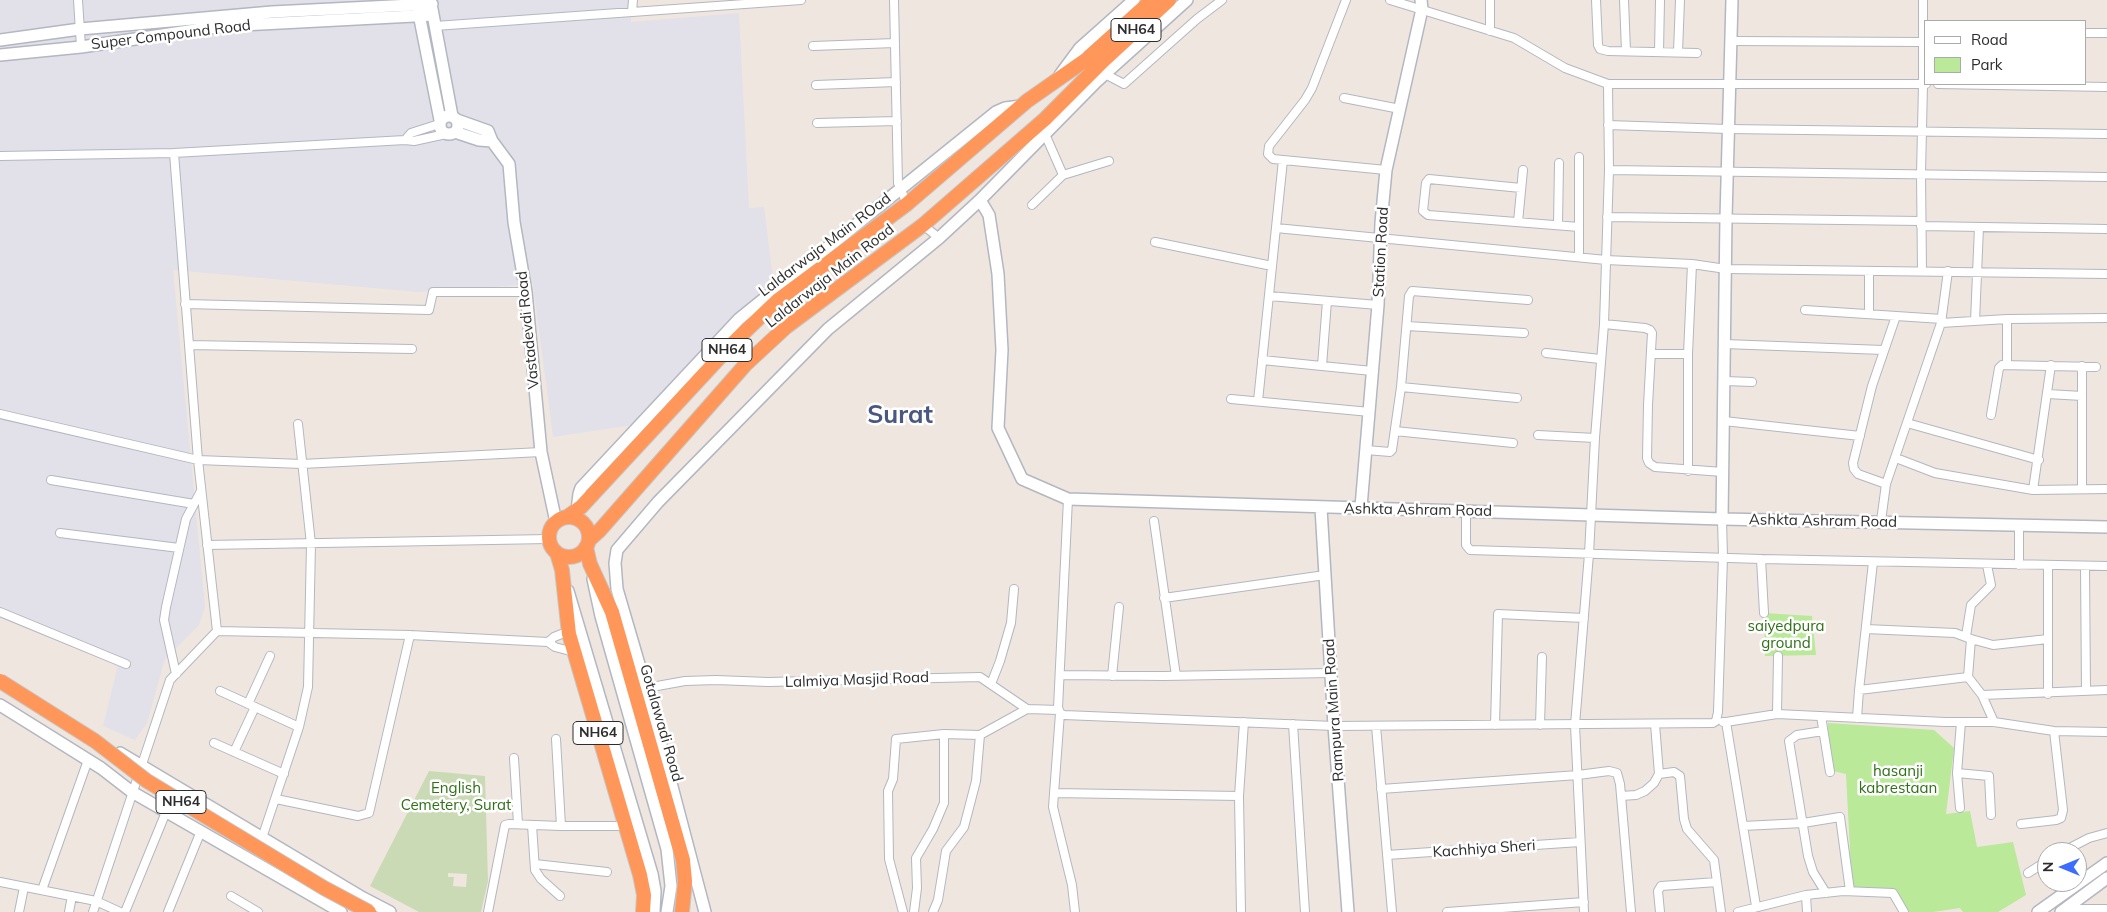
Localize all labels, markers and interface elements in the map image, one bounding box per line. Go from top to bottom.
street label: Super Compound Road [90,16,252,54]
road number: NH64 [1111,18,1161,42]
legend [1924,20,2087,85]
text: Road [1971,30,2008,49]
text: Park [1971,55,2003,74]
street label: Laldarwaja Main ROad [755,189,895,301]
street label: Station Road [1370,206,1392,298]
street label: Laldarwaja Main Road [762,220,898,332]
street label: Vastadevdi Road [513,270,543,390]
road number: NH64 [702,338,752,362]
district label: Surat [867,400,933,430]
street label: Ashkta Ashram Road [1344,500,1492,520]
street label: Ashkta Ashram Road [1749,511,1897,531]
park label: saiyedpura ground [1747,617,1825,652]
street label: Rampura Main Road [1320,638,1348,782]
street label: Gotalawadi Road [636,662,686,784]
street label: Lalmiya Masjid Road [785,668,929,692]
road number: NH64 [573,721,623,744]
park label: hasanji kabrestaan [1859,762,1937,797]
park label: English Cemetery, Surat [401,779,511,814]
road number: NH64 [156,790,206,814]
street label: Kachhiya Sheri [1432,836,1536,862]
north arrow [2037,842,2087,892]
text: N [2039,862,2057,872]

